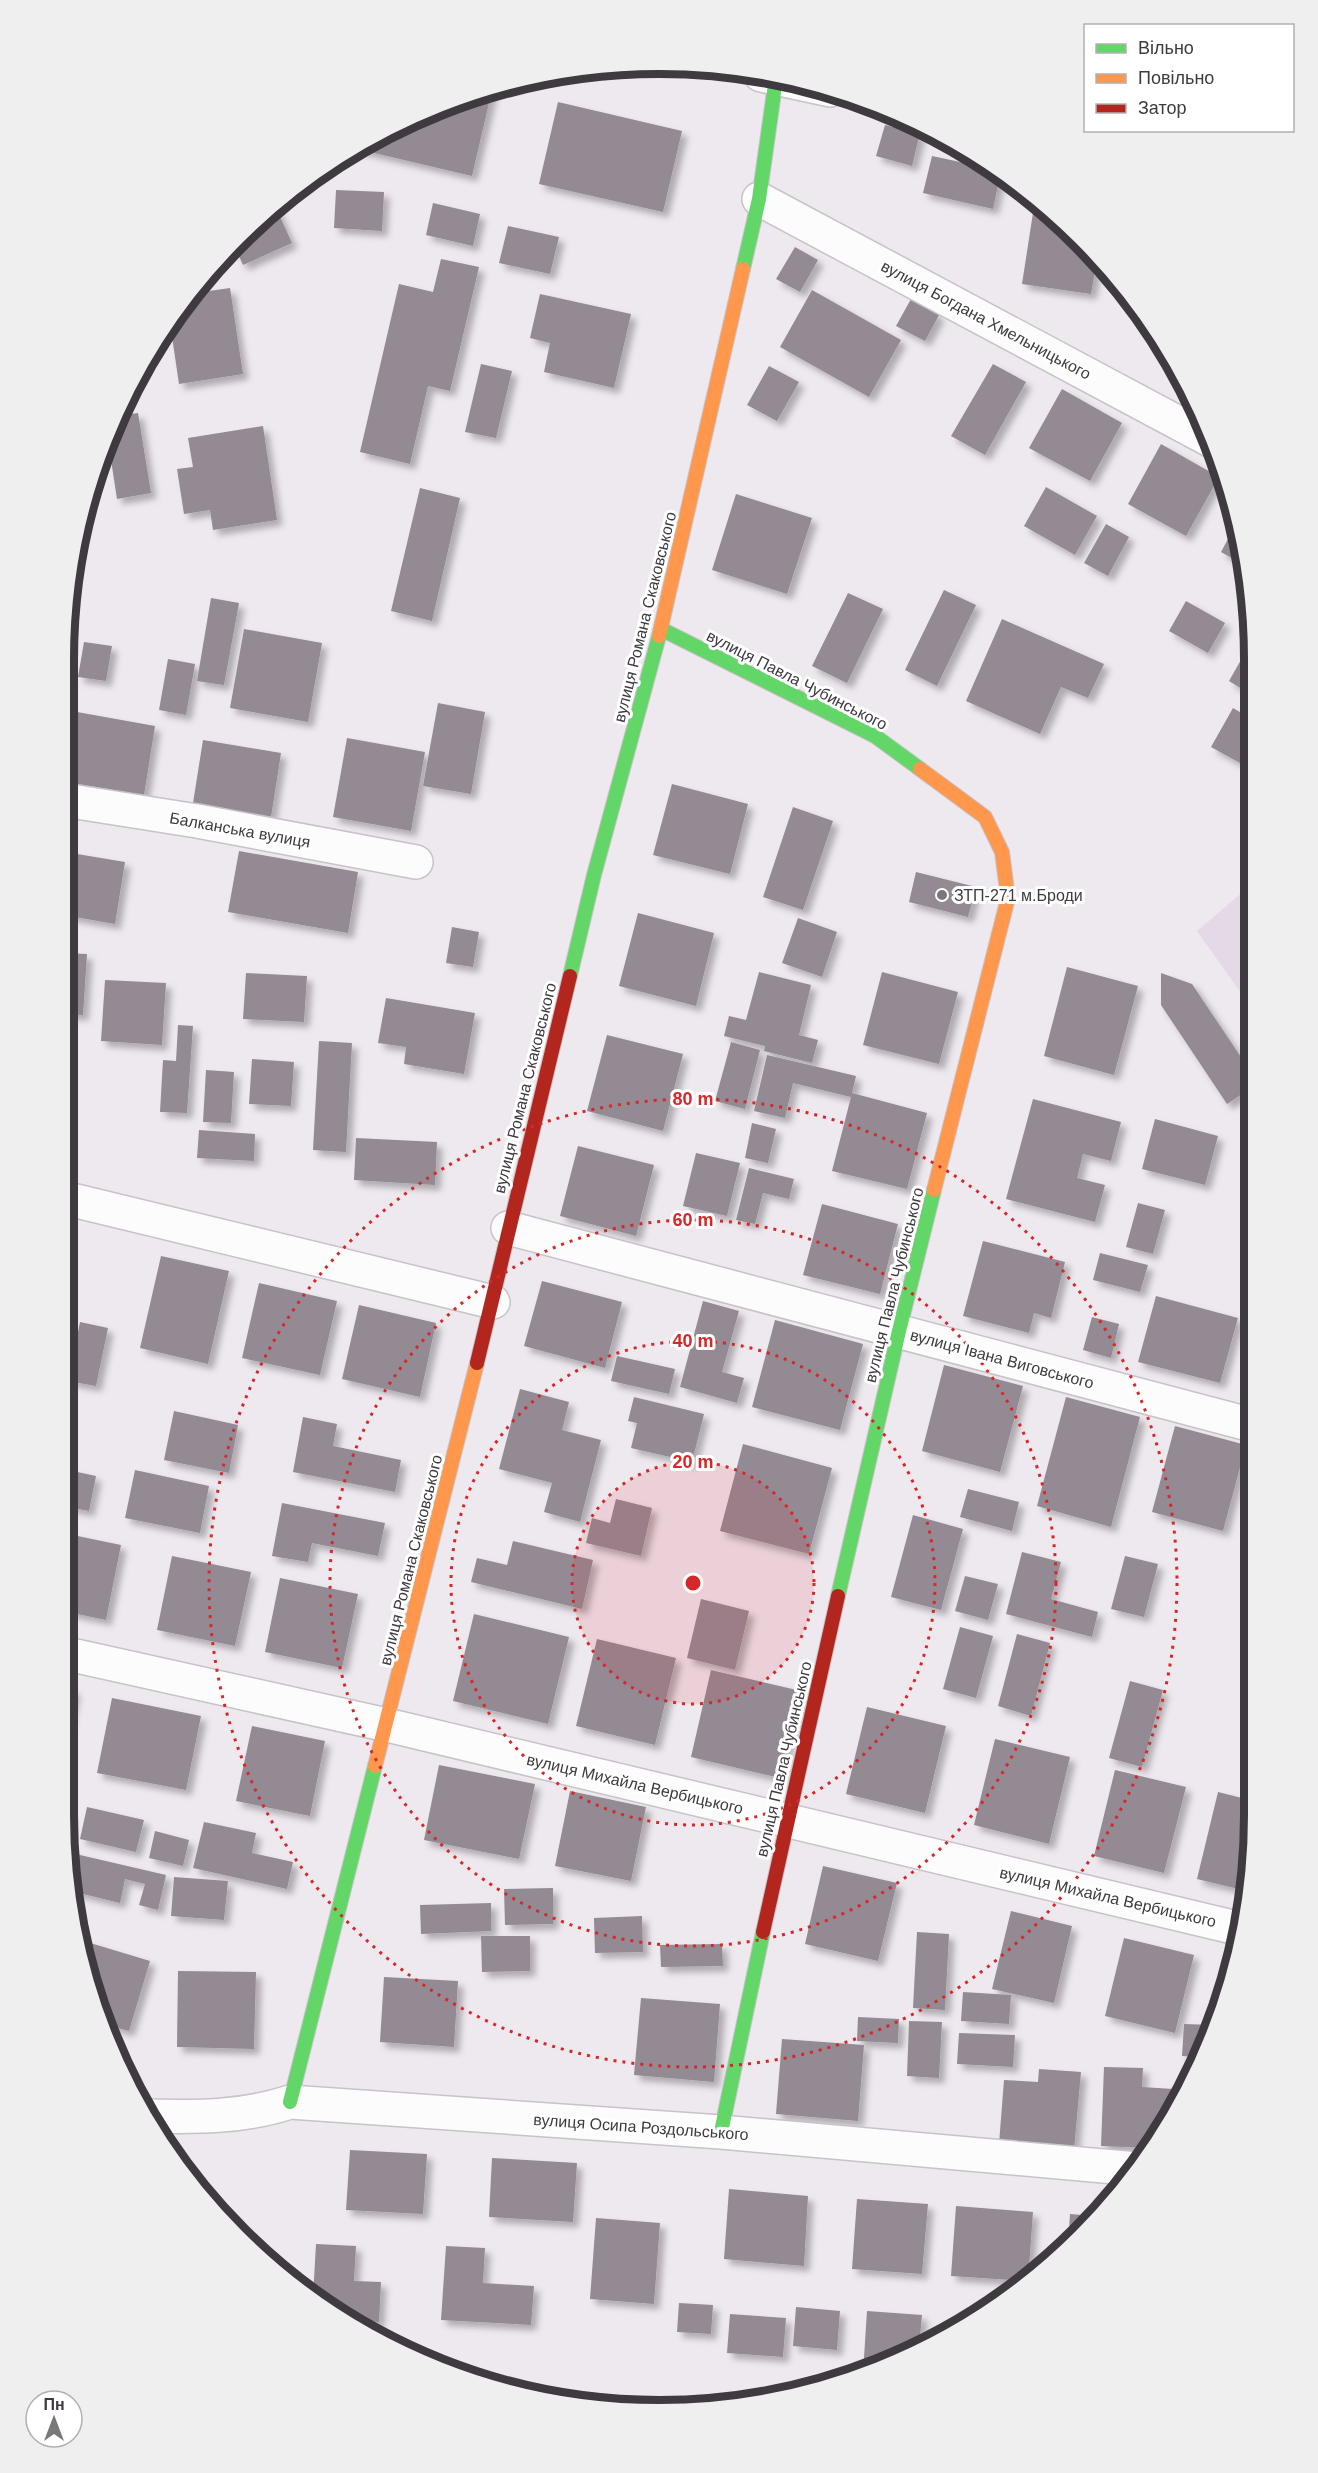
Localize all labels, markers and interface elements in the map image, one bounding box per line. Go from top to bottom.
legend [1084,24,1294,132]
text: Вільно [1138,38,1194,58]
text: Повільно [1138,68,1214,88]
text: Затор [1138,98,1187,118]
street label: вулиця Богдана Хмельницького [878,257,1094,383]
street label: вулиця Романа Скаковського [611,510,679,724]
street label: вулиця Павла Чубинського [704,627,890,733]
street label: Балканська вулиця [168,809,312,851]
place label: ЗТП-271 м.Броди [954,887,1083,904]
marker: ЗТП-271 м.Броди [935,888,949,902]
street label: вулиця Романа Скаковського [491,981,559,1195]
text: 80 m [672,1089,714,1109]
street label: вулиця Павла Чубинського [862,1186,926,1384]
text: 60 m [672,1210,714,1230]
street label: вулиця Івана Виговського [908,1326,1096,1392]
text: 40 m [672,1331,714,1351]
text: 20 m [672,1452,714,1472]
street label: вулиця Романа Скаковського [377,1453,445,1667]
centre of rings [683,1573,703,1593]
street label: вулиця Павла Чубинського [753,1659,815,1858]
street label: вулиця Михайла Вербицького [525,1751,745,1817]
street label: вулиця Михайла Вербицького [998,1864,1218,1930]
street label: вулиця Осипа Роздольського [533,2111,749,2143]
north arrow [24,2389,84,2449]
text: Пн [43,2396,65,2413]

